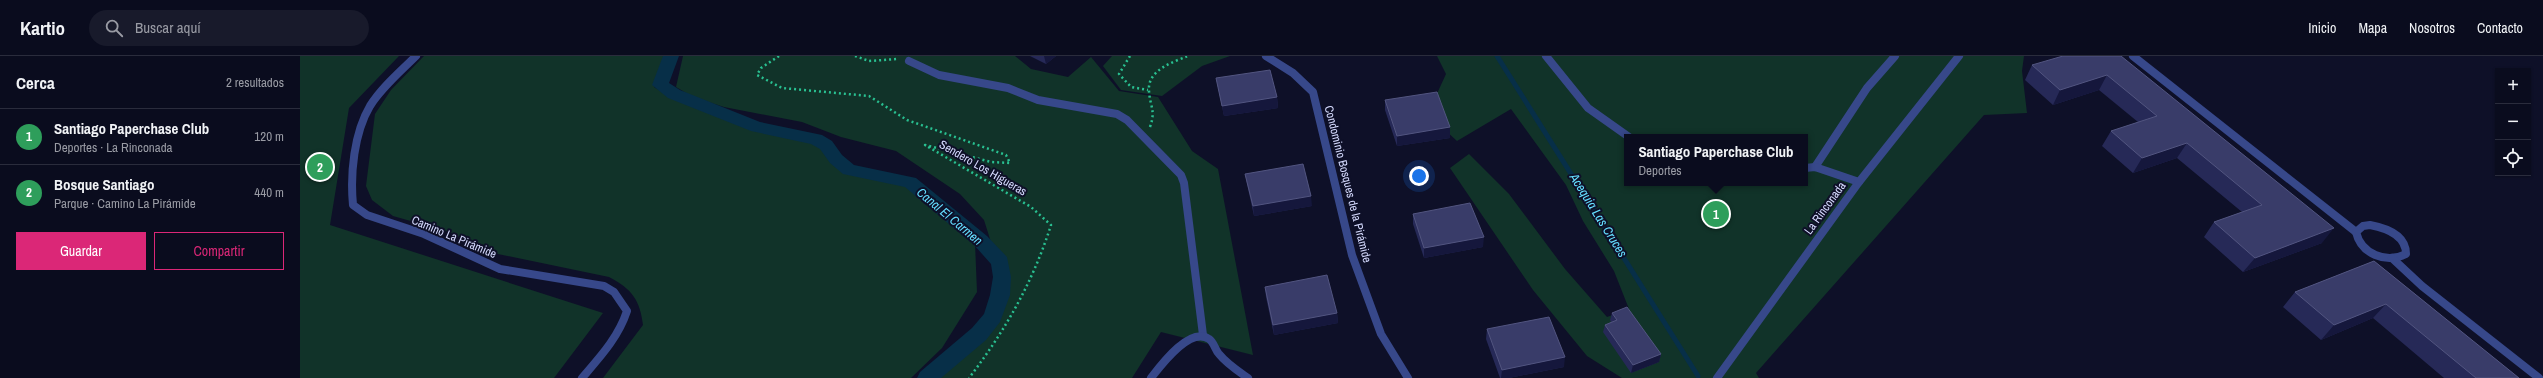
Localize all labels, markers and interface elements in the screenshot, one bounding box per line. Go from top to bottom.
search box [89,10,369,46]
text: Kartio [20,15,65,41]
icon: search [103,17,125,39]
text: Buscar aquí [135,17,201,38]
text: Inicio [2308,19,2336,37]
text: Mapa [2358,19,2387,37]
text: Nosotros [2409,19,2455,37]
text: Contacto [2477,19,2523,37]
map controls [2495,68,2531,176]
button: + [2495,68,2531,104]
text: Cerca [16,71,55,94]
text: 2 resultados [226,74,284,91]
street label: Condominio Bosques de la Pirámide [1321,104,1375,264]
button: − [2495,104,2531,140]
text: Santiago Paperchase Club [54,118,209,139]
text: 1 [26,128,32,145]
text: 120 m [254,128,284,145]
popup [1624,134,1808,186]
street label: Sendero Los Higueras [936,136,1030,200]
text: Deportes · La Rinconada [54,139,173,156]
button: locate [2495,140,2531,176]
text: Santiago Paperchase Club [1638,141,1794,162]
pin: 2 [307,152,333,182]
text: Deportes [1638,162,1682,179]
your location [1409,166,1429,186]
water label: Acequia Las Cruces [1565,169,1631,260]
text: Bosque Santiago [54,174,154,195]
street label: La Rinconada [1801,178,1850,237]
text: 2 [26,184,32,201]
text: 440 m [254,184,284,201]
water label: Canal El Carmen [913,184,986,249]
text: Parque · Camino La Pirámide [54,195,196,212]
pin: 1 [1703,199,1729,229]
street label: Camino La Pirámide [409,212,499,262]
button: Guardar [16,232,146,270]
button: Compartir [154,232,284,270]

